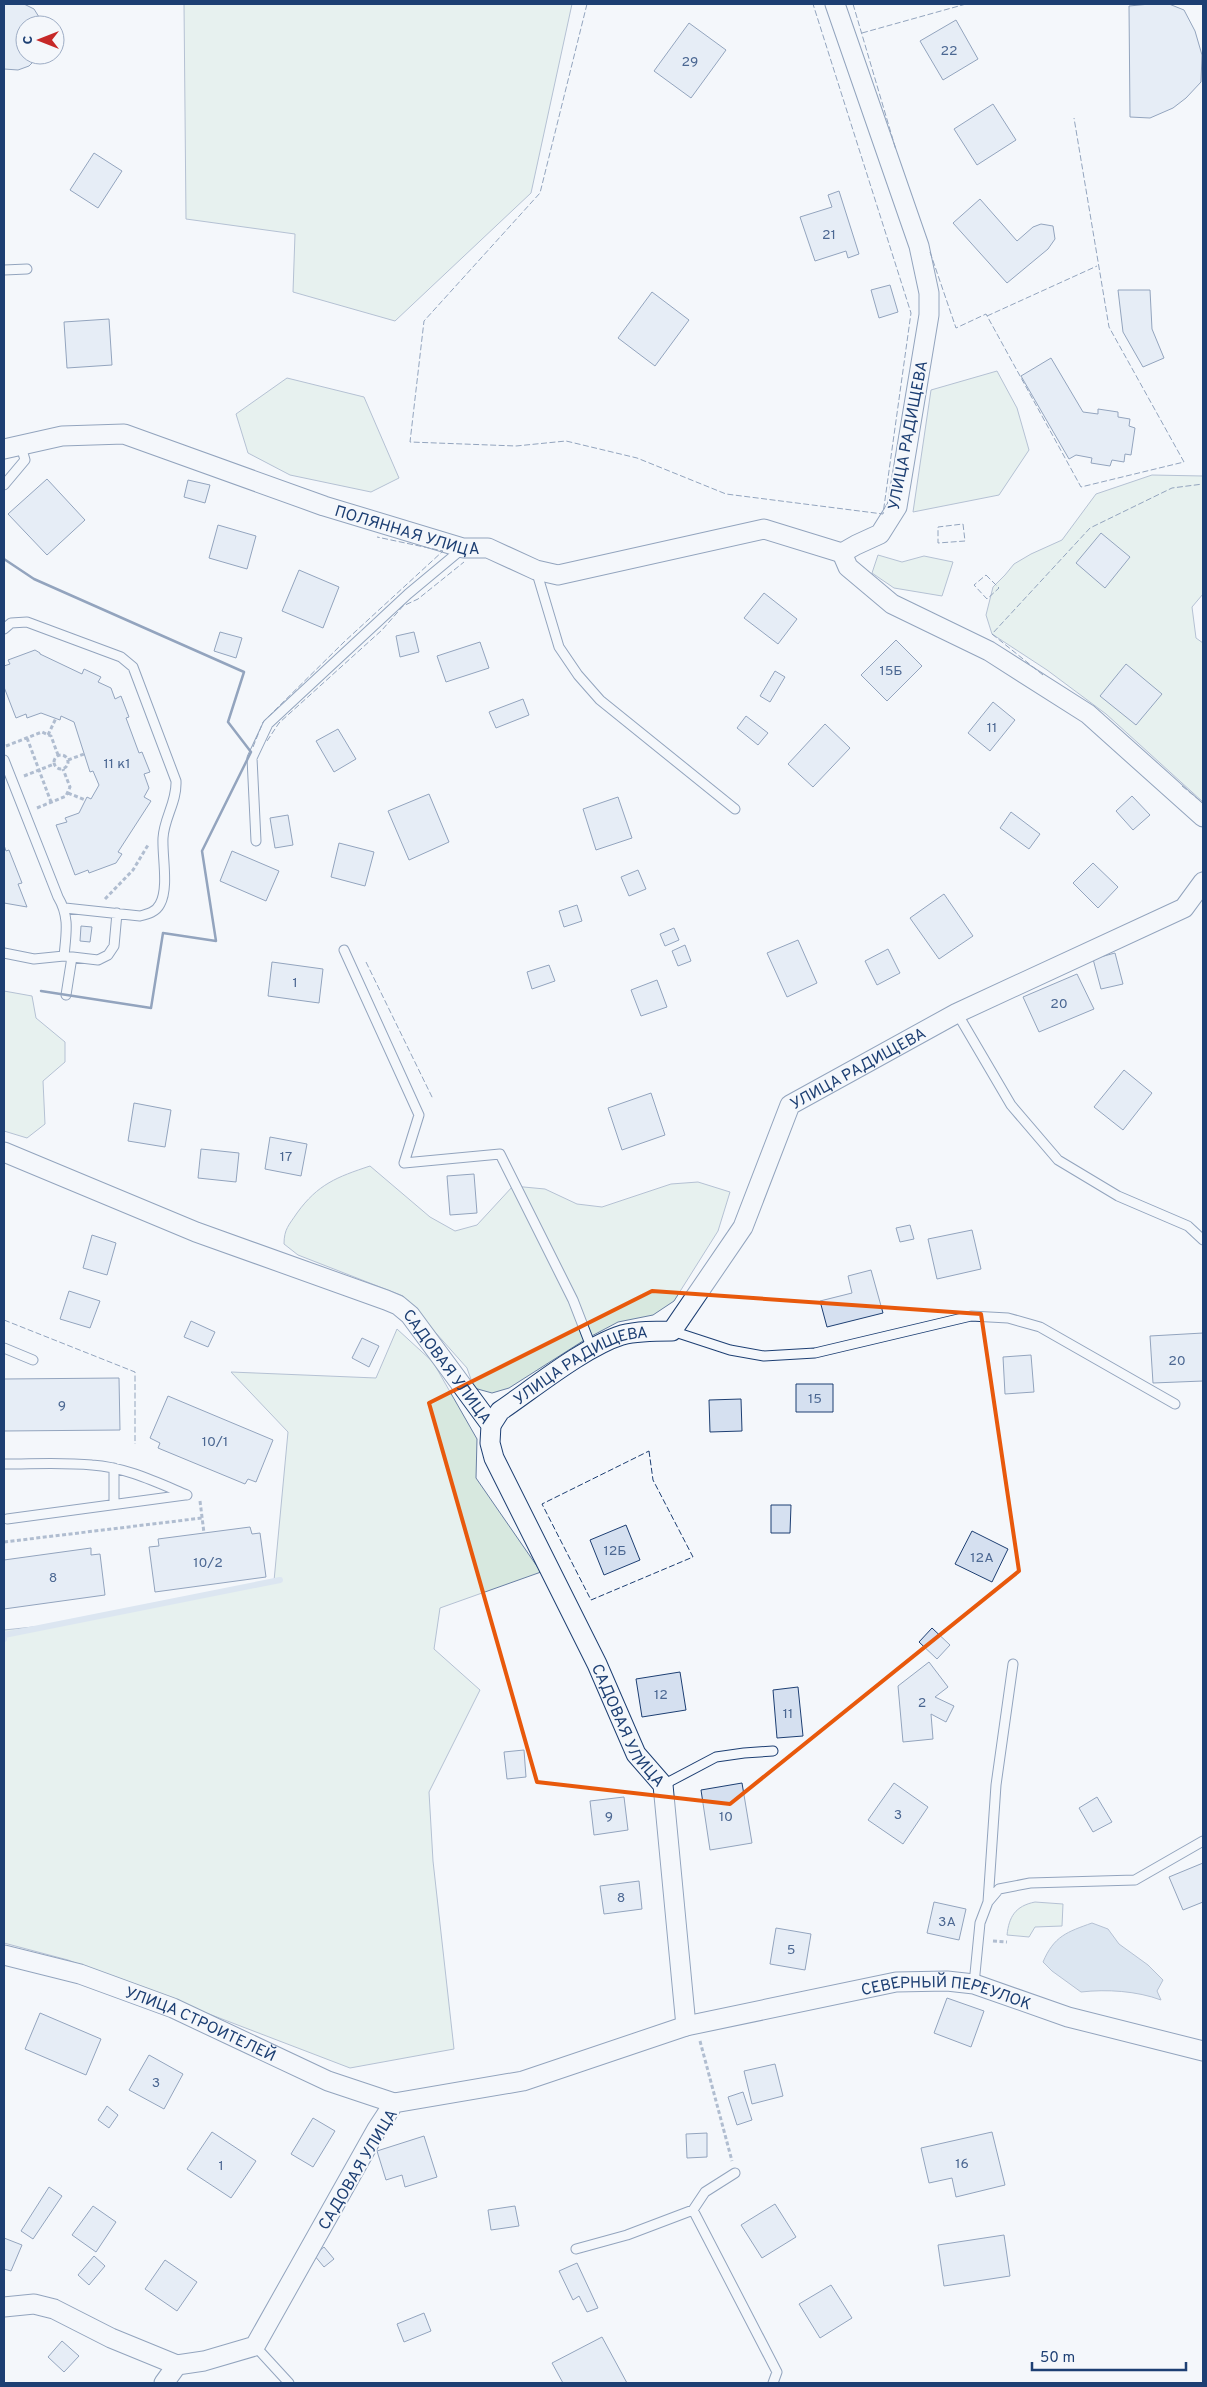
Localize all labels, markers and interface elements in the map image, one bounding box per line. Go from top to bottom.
north arrow [15,15,65,65]
text: С [20,35,37,44]
house number: 22 [940,43,958,60]
house number: 29 [682,54,698,71]
house number: 21 [822,227,836,244]
street label: УЛИЦА РАДИЩЕВА [885,359,933,512]
street label: ПОЛЯННАЯ УЛИЦА [332,502,480,561]
house number: 15Б [879,663,903,680]
house number: 11 [987,720,997,737]
house number: 11 к1 [104,756,130,773]
house number: 1 [292,975,298,992]
house number: 20 [1050,996,1068,1013]
street label: УЛИЦА РАДИЩЕВА [787,1024,930,1115]
house number: 17 [280,1149,292,1166]
street label: САДОВАЯ УЛИЦА [398,1306,495,1429]
street label: УЛИЦА РАДИЩЕВА [510,1323,649,1410]
house number: 20 [1168,1353,1186,1370]
house number: 15 [808,1391,822,1408]
house number: 9 [58,1398,66,1415]
house number: 10/1 [202,1434,228,1451]
house number: 12Б [604,1543,626,1560]
house number: 12А [970,1550,994,1567]
house number: 10/2 [193,1555,223,1572]
house number: 8 [49,1570,57,1587]
street label: САДОВАЯ УЛИЦА [586,1661,668,1792]
house number: 12 [654,1687,668,1704]
house number: 2 [918,1695,926,1712]
house number: 11 [783,1706,793,1723]
house number: 3 [894,1807,902,1824]
house number: 9 [605,1809,613,1826]
house number: 10 [719,1809,733,1826]
house number: 8 [617,1890,625,1907]
house number: 3А [938,1914,956,1931]
house number: 5 [787,1942,795,1959]
street label: СЕВЕРНЫЙ ПЕРЕУЛОК [859,1971,1034,2015]
street label: УЛИЦА СТРОИТЕЛЕЙ [122,1983,280,2067]
house number: 3 [152,2075,160,2092]
street label: САДОВАЯ УЛИЦА [315,2106,403,2234]
house number: 16 [955,2156,969,2173]
house number: 1 [218,2158,224,2175]
scale bar [1032,2340,1186,2372]
text: 50 m [1040,2349,1075,2368]

